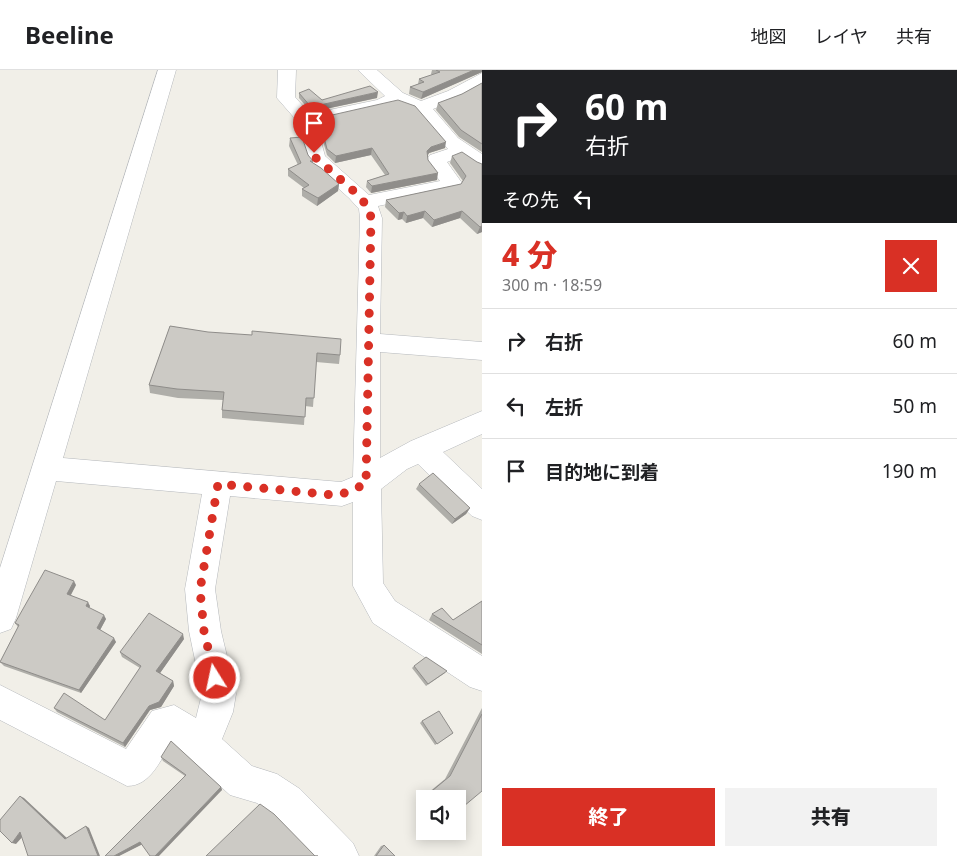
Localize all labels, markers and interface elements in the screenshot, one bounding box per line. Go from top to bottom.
text: Beeline [25,18,114,51]
text: 地図 [751,24,787,48]
text: レイヤ [815,24,868,48]
text: 共有 [896,24,932,48]
text: 60 m [585,83,668,130]
icon: right [502,90,567,155]
pin [293,102,335,153]
icon: arrive [300,109,328,137]
text: 右折 [585,130,629,160]
icon: left [569,185,597,213]
text: その先 [502,187,559,213]
text: 4 分 [502,234,557,275]
button: close [885,240,937,292]
text: 300 m · 18:59 [502,274,602,296]
icon: right [502,327,530,355]
text: 60 m [893,328,937,354]
text: 右折 [545,329,583,355]
icon: left [502,392,530,420]
text: 50 m [893,393,937,419]
text: 左折 [545,394,583,420]
icon: arrive [502,457,530,485]
text: 190 m [882,458,937,484]
text: 目的地に到着 [545,459,659,485]
position arrow [188,651,240,703]
button: 終了 [502,788,715,846]
button: 共有 [725,788,937,846]
map controls [416,790,466,840]
button: sound [416,790,466,840]

